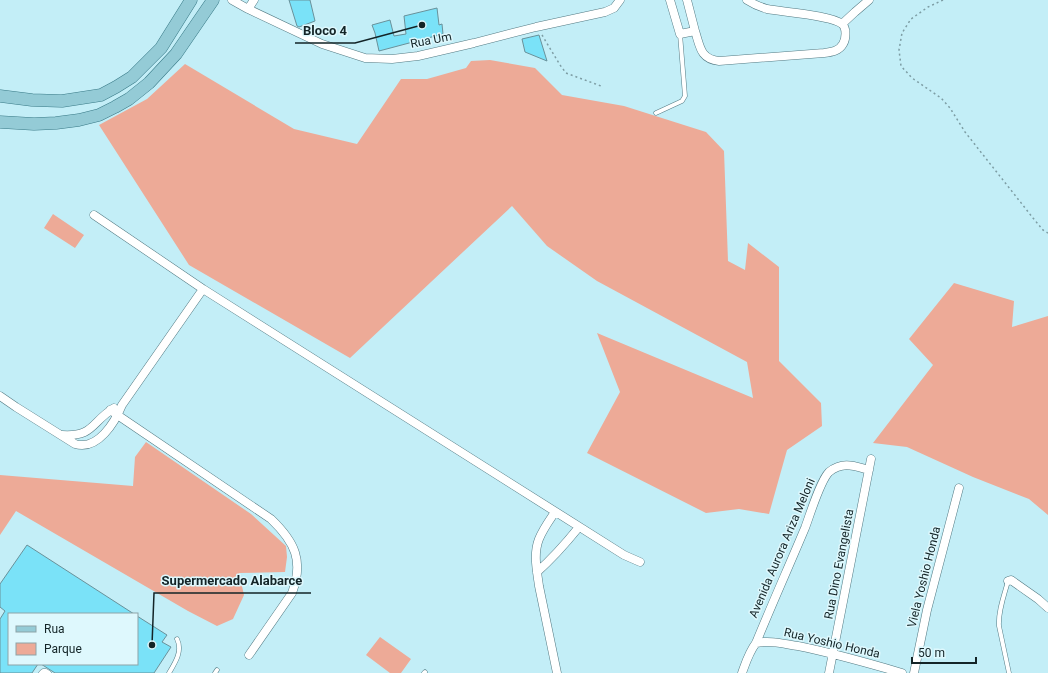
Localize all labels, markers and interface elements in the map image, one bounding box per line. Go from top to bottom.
callout: Bloco 4 [295,18,355,43]
text: Bloco 4 [303,23,347,38]
street label: Rua Um [409,29,453,51]
street label: Avenida Aurora Ariza Meloni [746,476,818,620]
street label: Rua Dino Evangelista [821,508,857,620]
street label: Viela Yoshio Honda [905,525,943,629]
callout: Supermercado Alabarce [154,568,311,593]
text: Supermercado Alabarce [162,573,302,588]
legend [8,613,138,665]
text: Rua [44,622,65,636]
street label: Rua Yoshio Honda [783,625,881,661]
scale bar [912,639,976,665]
text: Parque [44,642,82,656]
text: 50 m [918,646,945,660]

